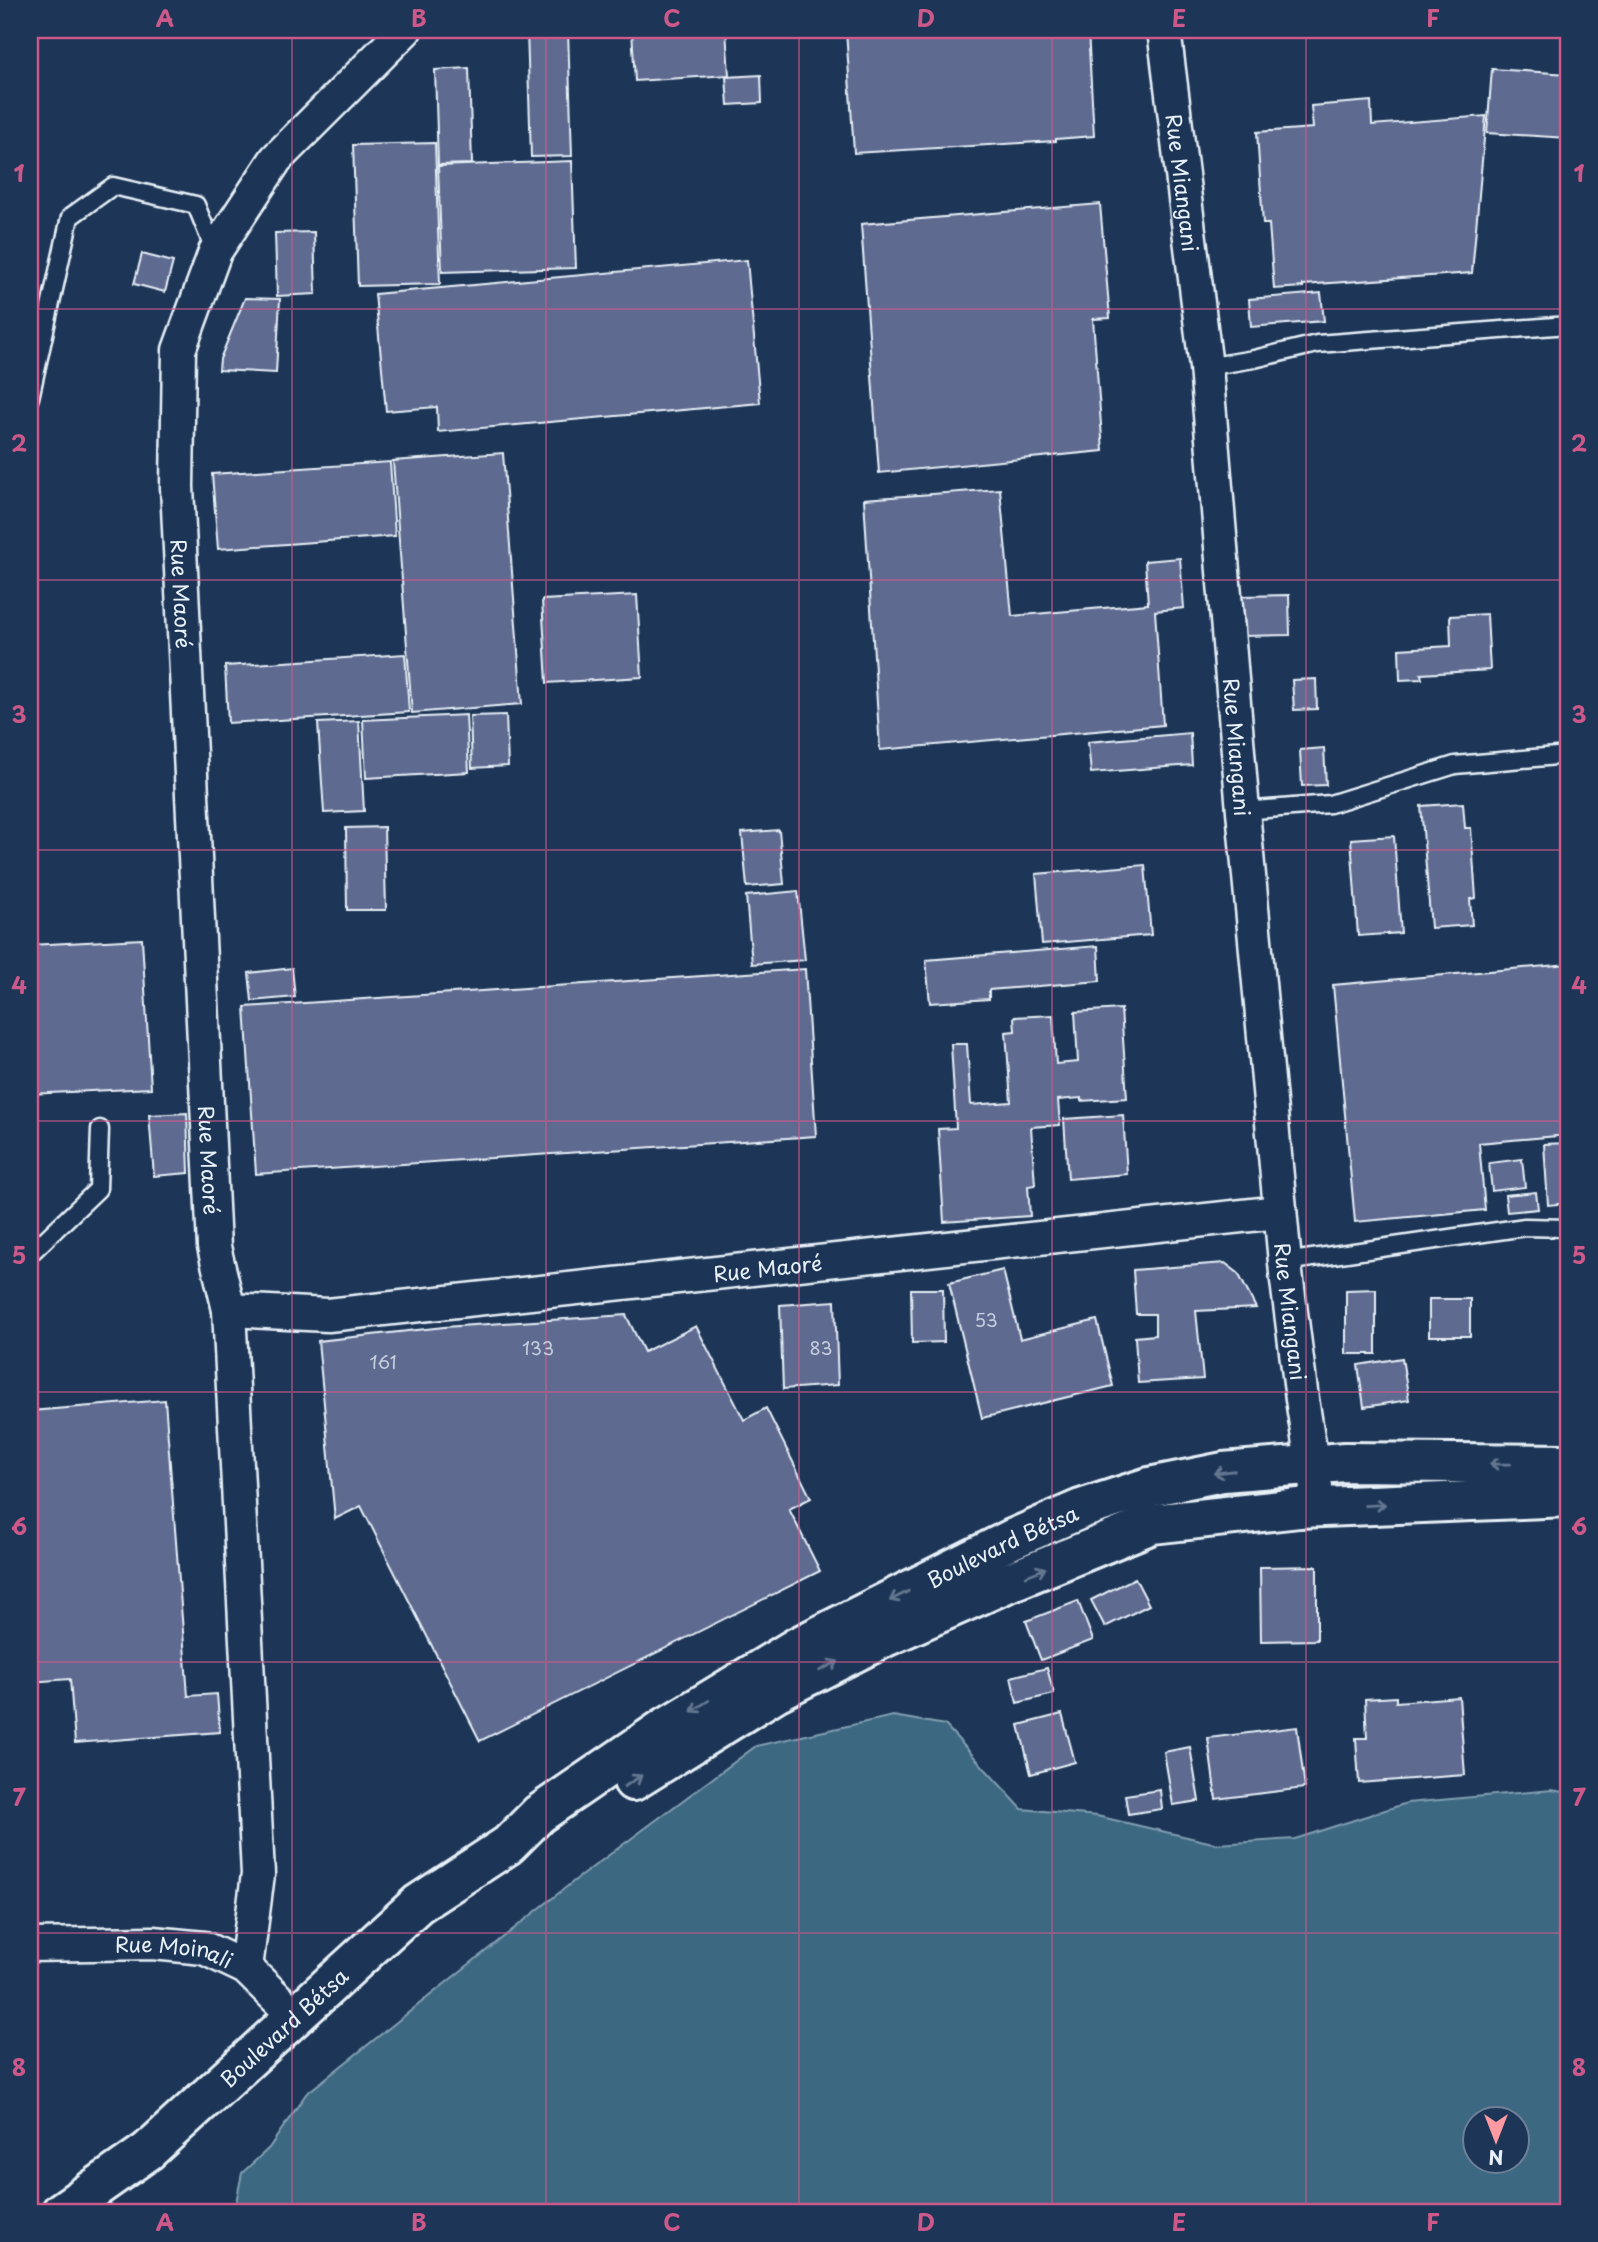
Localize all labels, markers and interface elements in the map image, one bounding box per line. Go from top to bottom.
text: A [156,0,174,35]
text: B [411,0,427,35]
text: C [663,0,681,35]
text: D [917,0,935,35]
text: E [1172,0,1186,35]
text: F [1426,0,1440,35]
street label: Rue Miangani [1159,112,1208,254]
text: 1 [14,155,25,190]
text: 1 [1574,155,1585,190]
text: 2 [11,425,27,460]
text: 2 [1571,425,1587,460]
street label: Rue Maoré [164,538,201,649]
street label: Rue Miangani [1216,677,1259,818]
text: 3 [11,696,27,731]
text: 3 [1571,696,1587,731]
text: 4 [11,967,27,1002]
text: 4 [1571,967,1587,1002]
street label: Rue Maoré [191,1105,228,1216]
text: 5 [12,1237,26,1272]
text: 5 [1572,1237,1586,1272]
street label: Rue Miangani [1267,1241,1316,1382]
street label: Rue Maoré [711,1246,824,1289]
house number: 53 [974,1306,998,1333]
house number: 133 [522,1334,554,1361]
house number: 83 [810,1334,832,1361]
house number: 161 [370,1348,396,1375]
one-way arrow [1489,1457,1512,1470]
one-way arrow [1213,1466,1236,1479]
street label: Boulevard Bétsa [921,1496,1083,1595]
one-way arrow [1363,1498,1386,1511]
text: 6 [11,1508,27,1543]
text: 6 [1571,1508,1587,1543]
one-way arrow [1024,1564,1046,1577]
one-way arrow [889,1589,910,1603]
one-way arrow [818,1658,838,1672]
one-way arrow [691,1699,710,1714]
one-way arrow [623,1774,642,1788]
text: 7 [12,1779,26,1814]
text: 7 [1572,1779,1586,1814]
street label: Rue Moinali [115,1927,239,1976]
street label: Boulevard Bétsa [212,1959,355,2094]
text: 8 [12,2049,26,2084]
text: 8 [1572,2049,1586,2084]
north arrow [1462,2106,1532,2176]
text: N [1488,2144,1504,2172]
text: A [156,2204,174,2239]
text: B [411,2204,427,2239]
text: C [663,2204,681,2239]
text: D [917,2204,935,2239]
text: E [1172,2204,1186,2239]
text: F [1426,2204,1440,2239]

